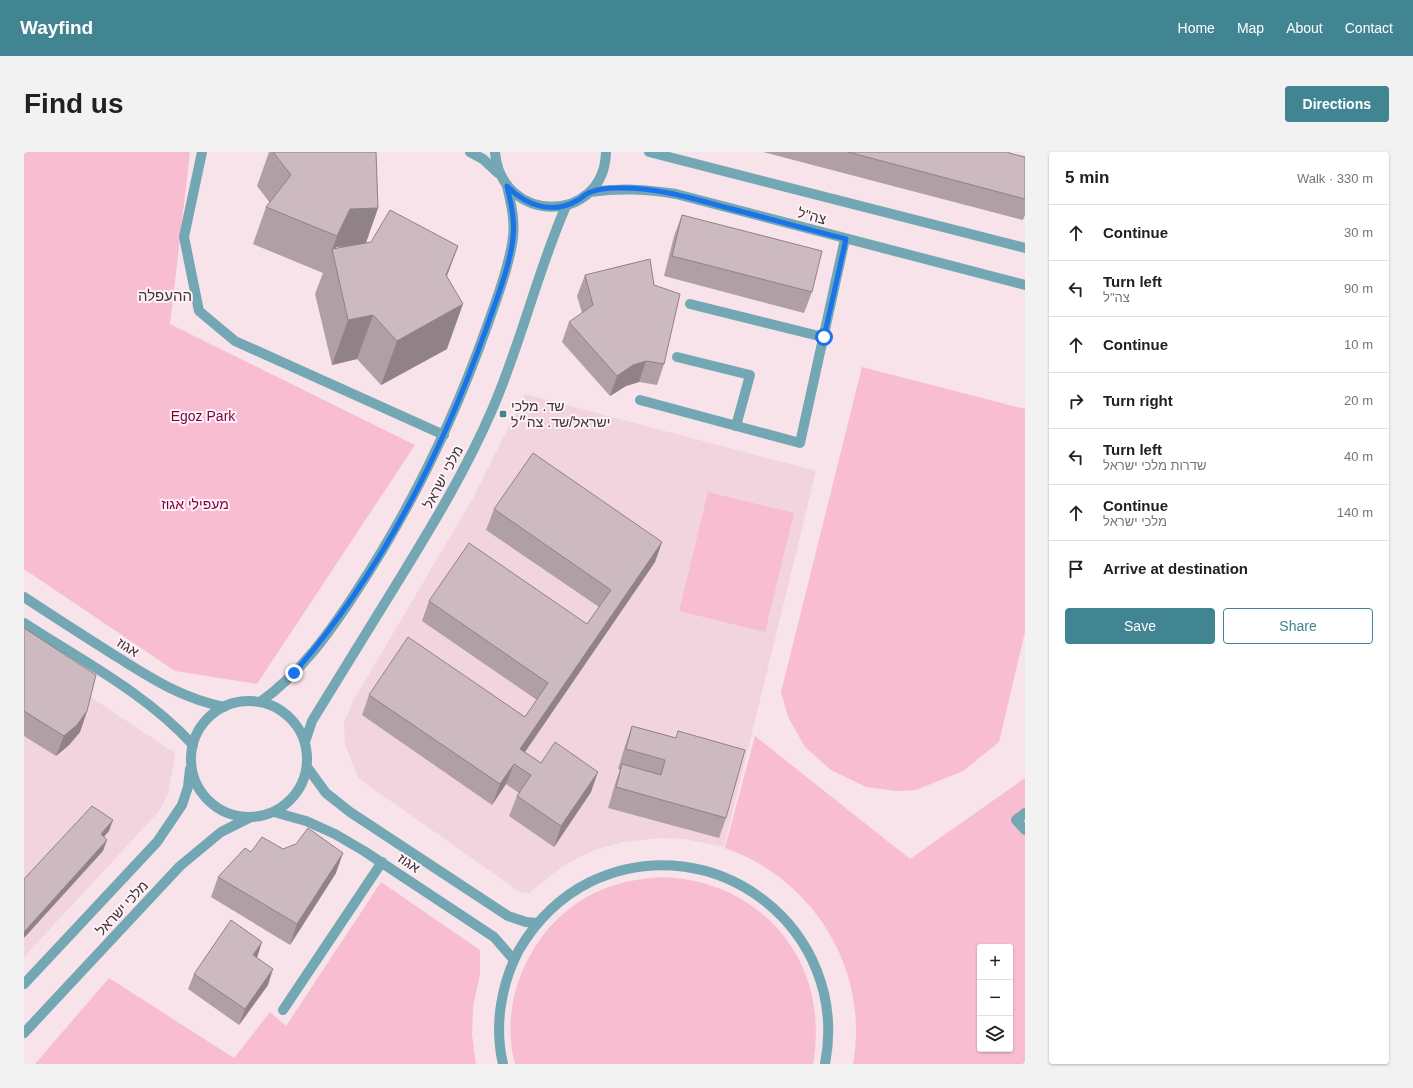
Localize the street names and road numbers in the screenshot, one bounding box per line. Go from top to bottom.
street label: צה"ל [796,205,828,228]
street label: מלכי ישראל [420,443,466,511]
street label: אגוז [114,634,142,660]
street label: אגוז [395,850,423,876]
street label: מלכי ישראל [93,877,151,939]

